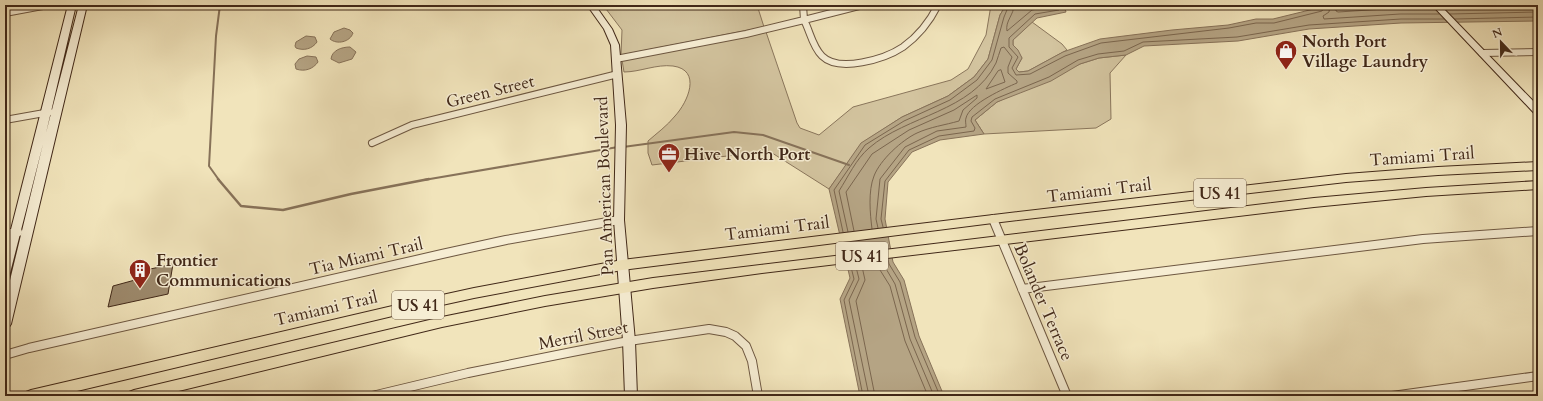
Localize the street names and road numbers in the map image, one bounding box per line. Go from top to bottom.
street label: Green Street [444,69,537,114]
street label: Pan American Boulevard [590,96,619,276]
street label: Tamiami Trail [1369,141,1476,172]
street label: Tamiami Trail [1045,173,1153,208]
road number: US 41 [1194,179,1246,207]
street label: Tamiami Trail [723,211,831,246]
street label: Tia Miami Trail [307,232,426,281]
street label: Bolander Terrace [1009,240,1079,364]
road number: US 41 [836,242,888,270]
street label: Tamiami Trail [272,285,381,332]
road number: US 41 [392,291,444,319]
street label: Merril Street [536,315,630,355]

